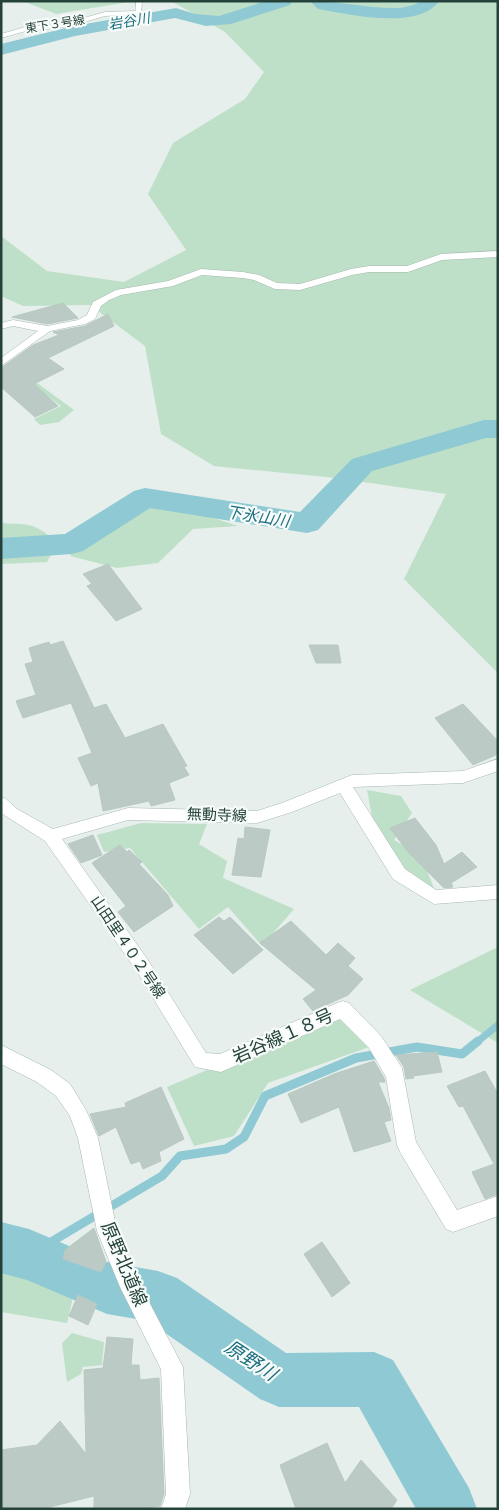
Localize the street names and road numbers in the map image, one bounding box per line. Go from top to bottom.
street label: 東下３号線 [24,12,86,37]
street label: 無動寺線 [187,805,247,825]
street label: 山田里４０２号線 [87,892,169,1002]
street label: 岩谷線１８号 [229,1004,337,1068]
street label: 原野北道線 [96,1218,152,1310]

